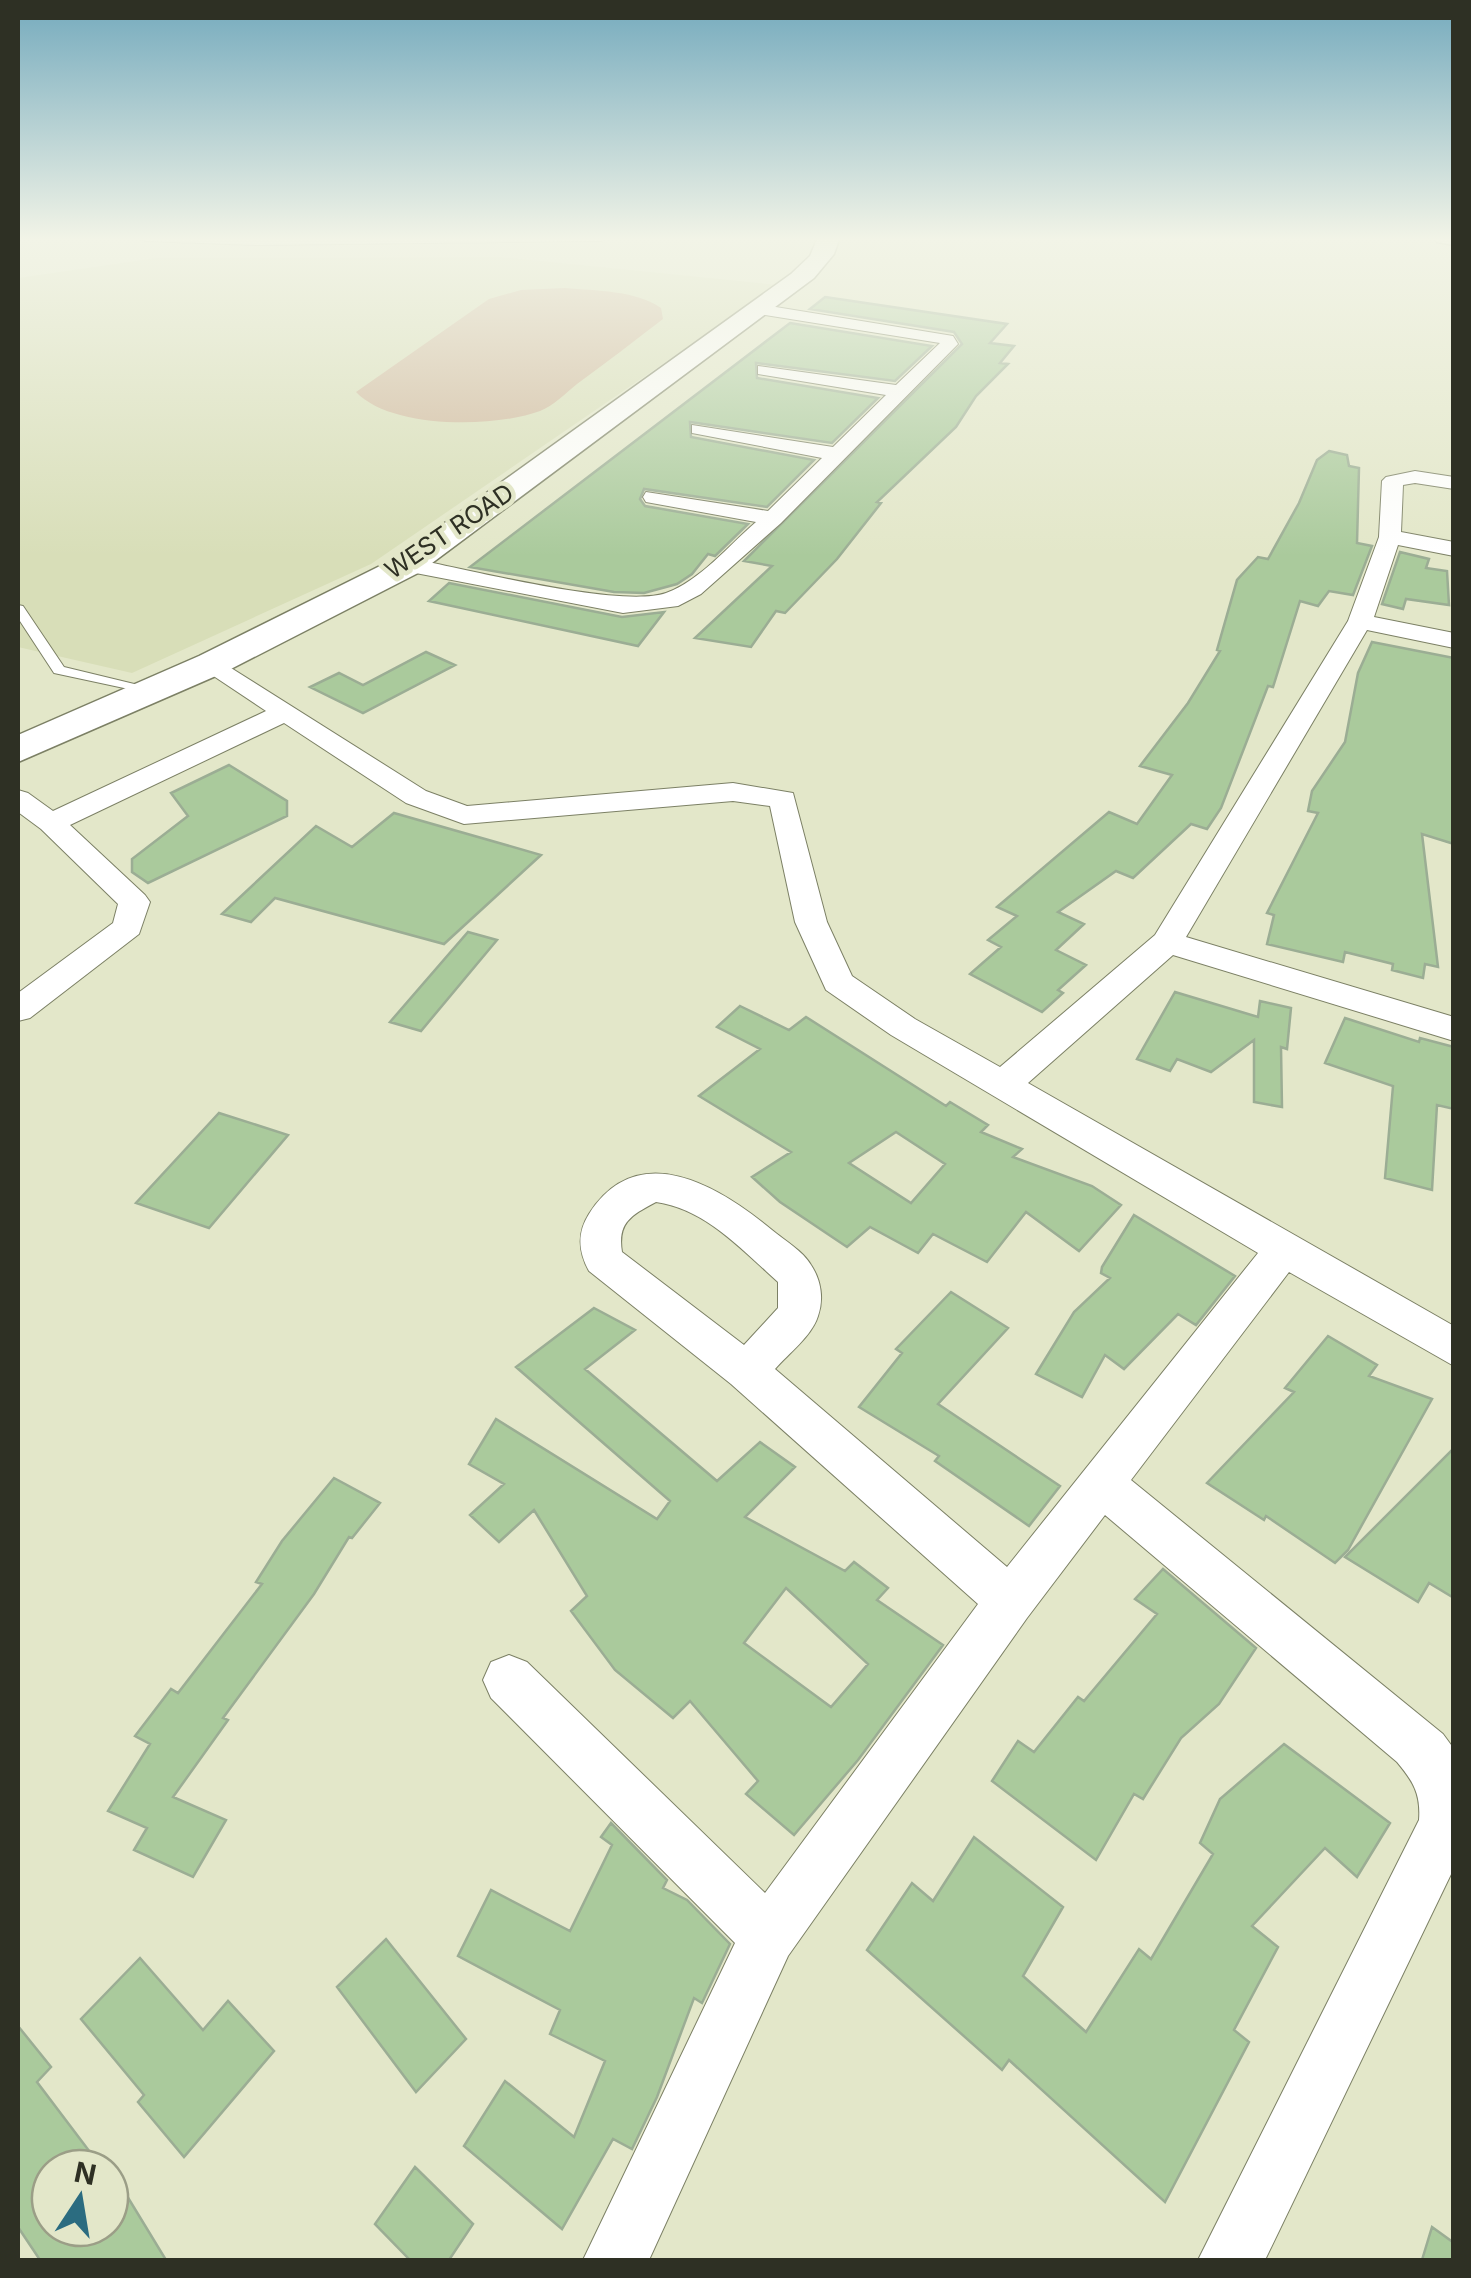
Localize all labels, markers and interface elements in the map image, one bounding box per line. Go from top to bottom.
street label: WEST ROAD [379,477,519,585]
north arrow [30,2148,130,2248]
text: N [71,2155,99,2192]

